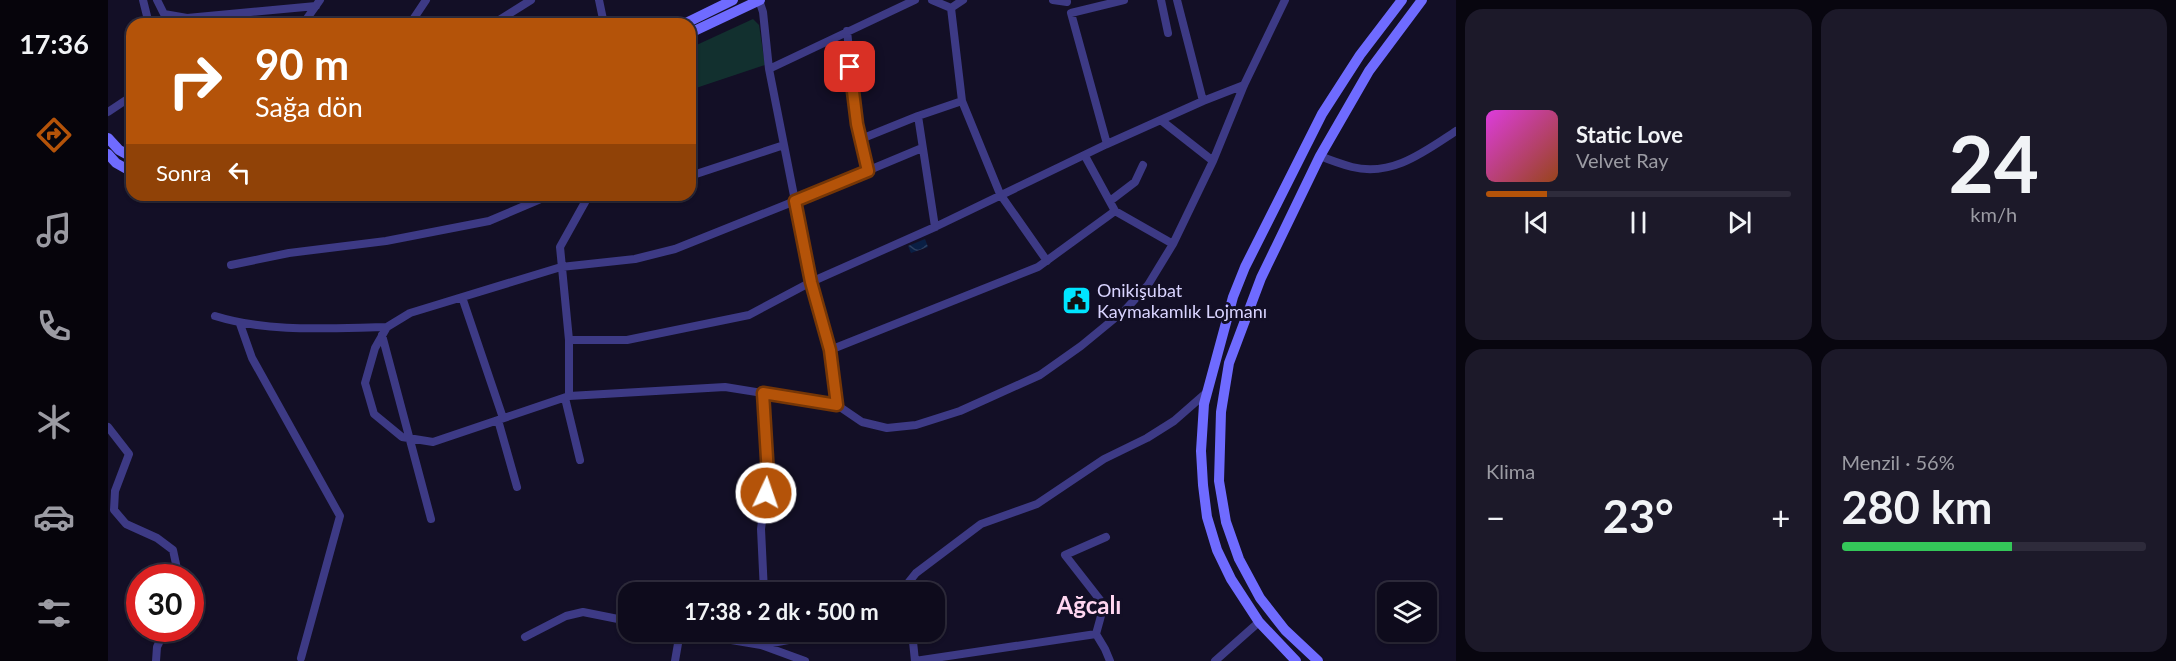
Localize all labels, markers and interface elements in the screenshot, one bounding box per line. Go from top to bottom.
text: 17:36 [19,27,89,60]
text: 90 m [255,39,349,89]
pin [824,41,875,92]
icon: right [156,42,234,120]
icon: arrive [833,50,866,83]
text: Sağa dön [255,90,363,123]
icon: directions [33,114,75,156]
text: 24 [1949,116,2039,210]
text: Static Love [1576,121,1683,148]
text: Velvet Ray [1576,148,1669,172]
icon: left [223,156,256,189]
text: Sonra [156,159,211,186]
text: km/h [1970,202,2017,226]
icon: previous [1520,206,1553,239]
icon: pause [1622,206,1655,239]
icon: next [1723,206,1756,239]
icon: music [33,209,75,251]
place label: Onikişubat Kaymakamlık Lojmanı [1097,279,1267,322]
public building icon: Onikişubat Kaymakamlık Lojmanı [1060,284,1092,316]
icon: phone [33,305,75,347]
icon: climate [33,401,75,443]
text: Menzil · 56% [1842,450,1955,474]
text: Klima [1486,459,1535,483]
position arrow [734,461,798,525]
text: 280 km [1842,480,1992,534]
text: 23° [1603,489,1674,543]
icon: car [33,496,75,538]
text: − [1486,497,1505,537]
text: + [1771,497,1791,537]
speed limit sign: 30 [126,564,204,642]
map controls [1377,582,1437,642]
button: layers [1377,582,1437,642]
district label: Ağcalı [1056,590,1121,619]
icon: filters [33,592,75,634]
text: 17:38 · 2 dk · 500 m [684,598,879,625]

